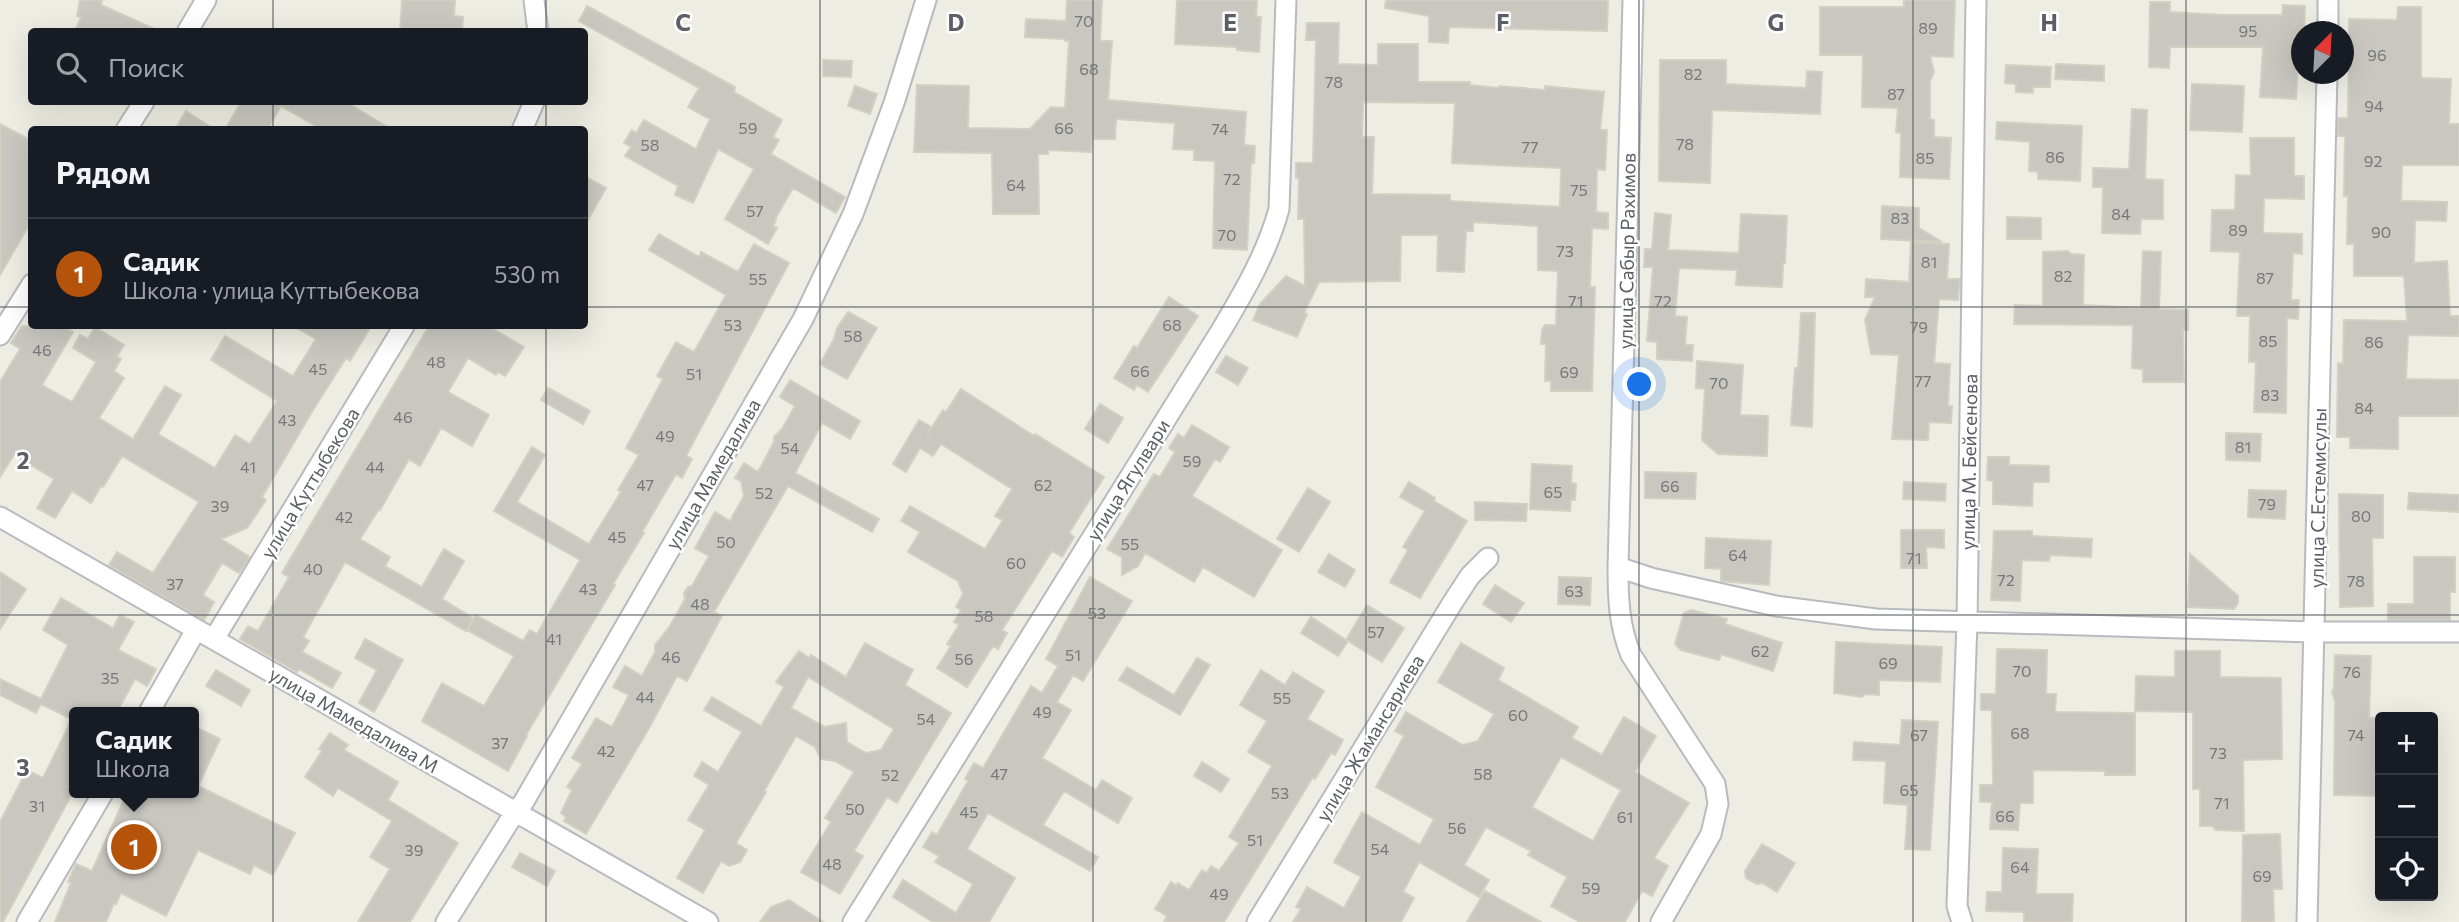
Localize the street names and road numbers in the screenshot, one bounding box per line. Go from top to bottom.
street label: улица Сабыр Рахимов [1613,153,1640,349]
street label: улица М. Бейсенова [1955,374,1982,550]
street label: улица Мамедалива [660,394,765,553]
street label: улица Куттыбекова [255,403,364,562]
street label: улица С.Естемисулы [2304,408,2331,588]
street label: улица Ягулвари [1081,415,1174,545]
street label: улица Жамансариева [1311,650,1428,825]
street label: улица Мамедалива М [266,662,443,777]

